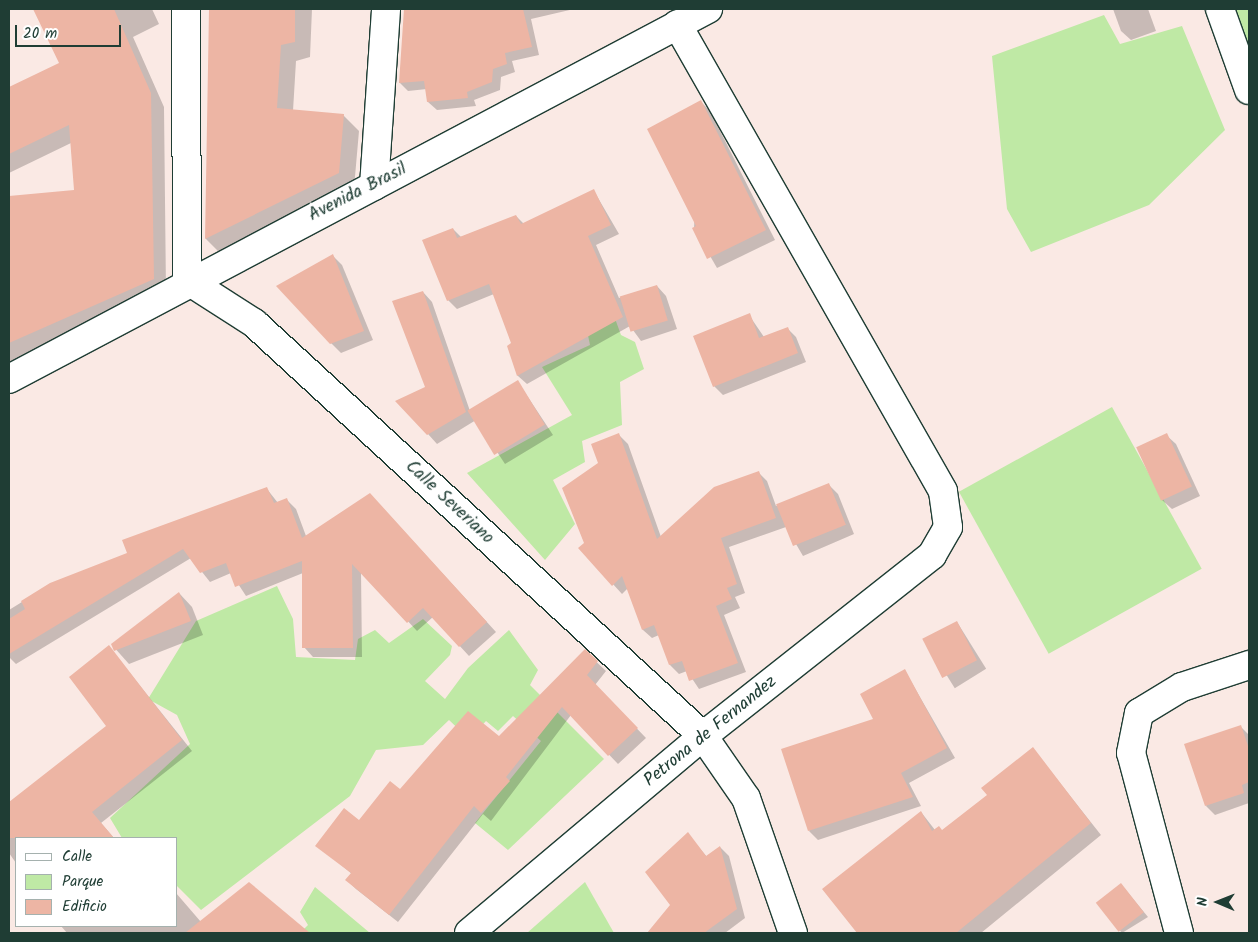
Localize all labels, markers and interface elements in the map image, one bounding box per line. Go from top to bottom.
scale bar [18,15,124,47]
text: 20 m [23,22,57,46]
street label: Avenida Brasil [305,159,411,227]
street label: Calle Severiano [400,457,498,549]
street label: Petrona de Fernandez [640,672,782,792]
legend [15,837,178,927]
text: Calle [62,845,92,869]
text: Parque [62,870,103,894]
north arrow [1193,877,1243,927]
text: Edificio [62,895,107,919]
text: N [1192,897,1214,906]

